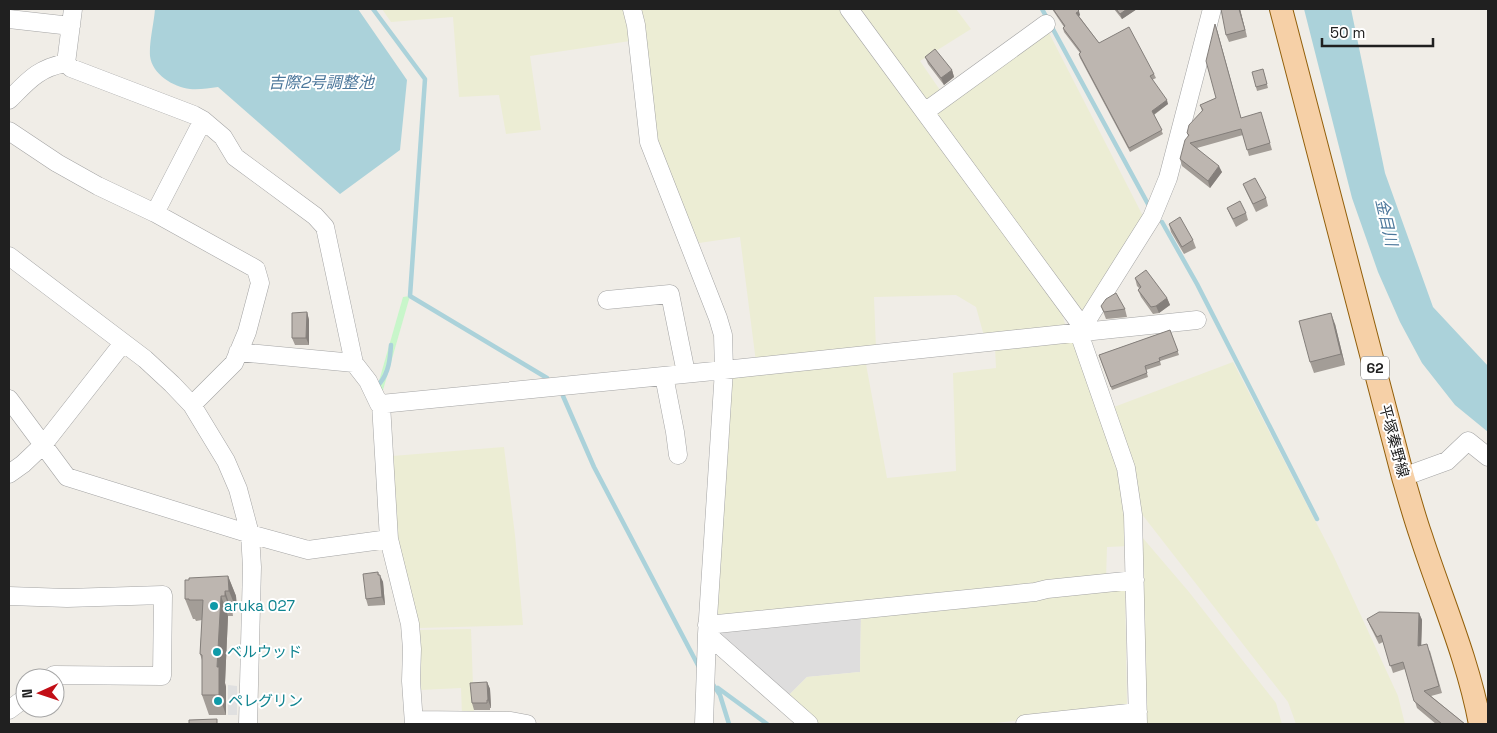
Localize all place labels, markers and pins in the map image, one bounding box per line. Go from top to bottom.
place label: aruka 027 [224,596,295,615]
marker: aruka 027 [208,600,220,612]
place label: ベルウッド [227,642,302,661]
marker: ベルウッド [211,646,223,658]
place label: ペレグリン [228,691,303,710]
marker: ペレグリン [212,695,224,707]

